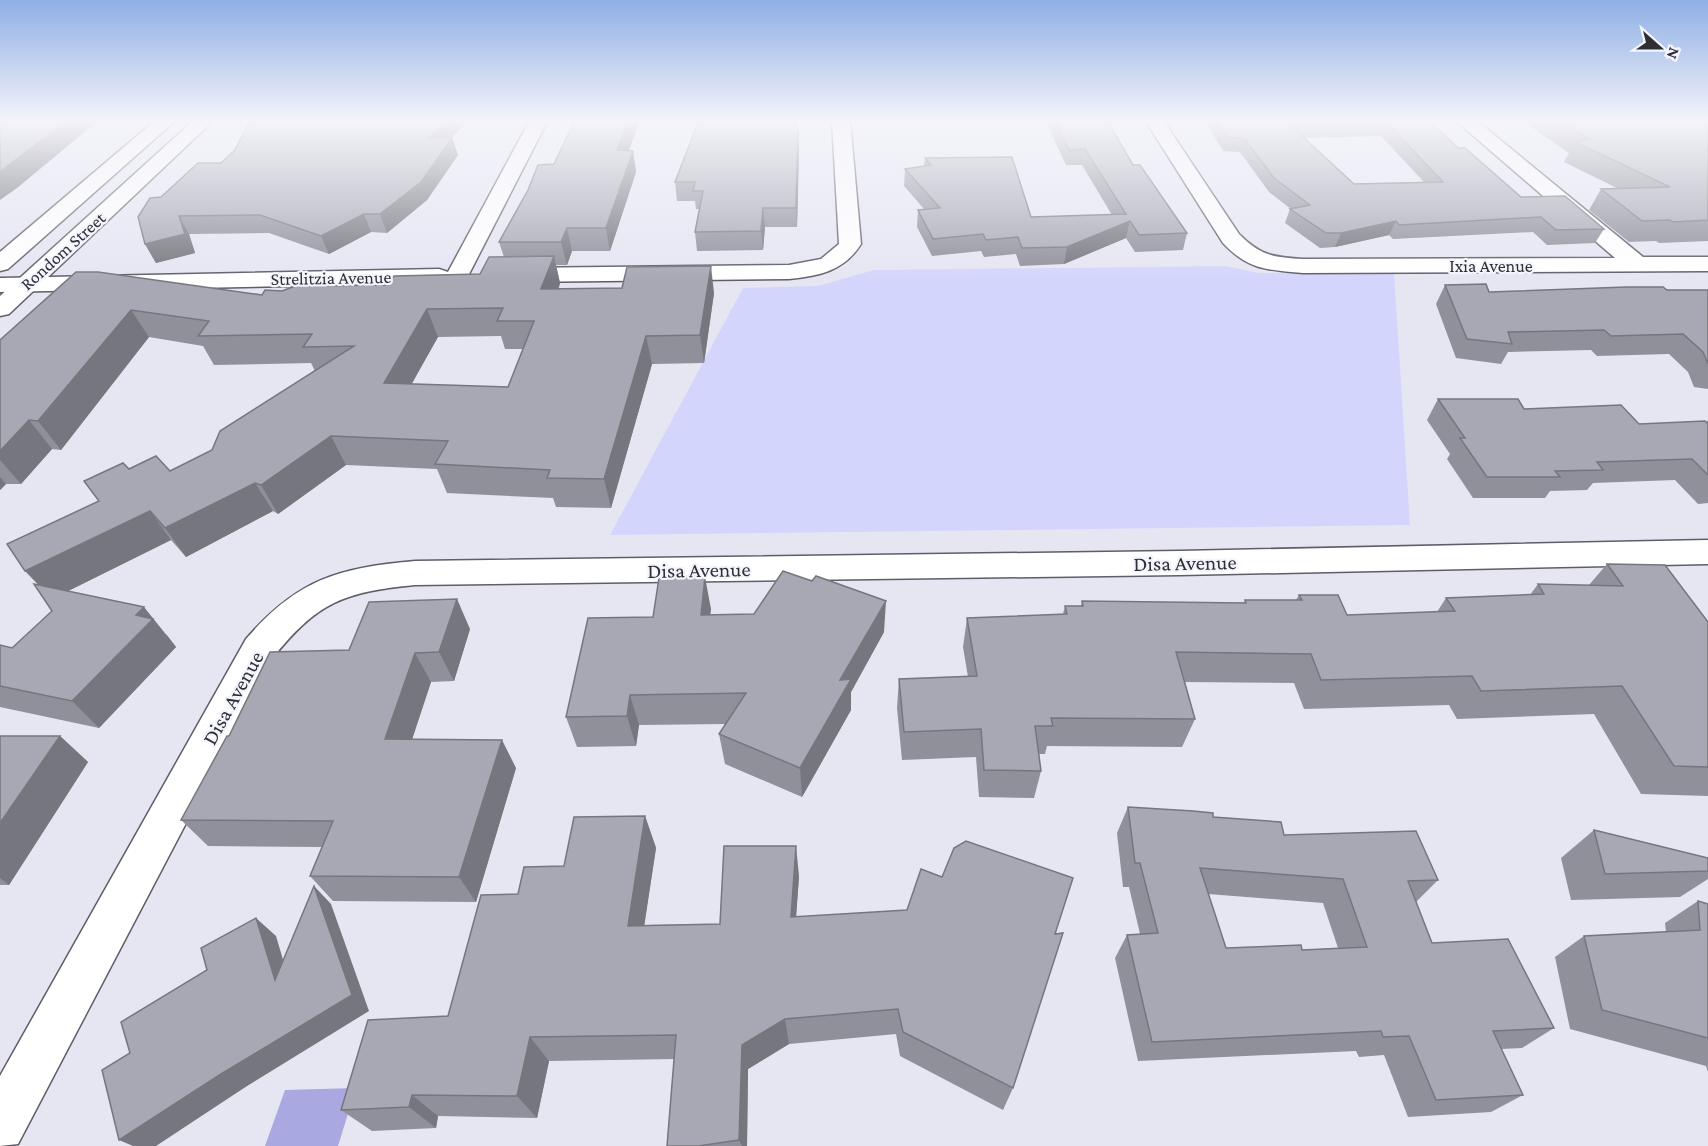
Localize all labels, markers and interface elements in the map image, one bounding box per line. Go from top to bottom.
north arrow [1630,18,1690,78]
text: N [1664,45,1683,61]
street label: Rondom Street [17,207,110,294]
street label: Ixia Avenue [1449,256,1533,276]
street label: Strelitzia Avenue [270,267,392,289]
street label: Disa Avenue [1133,550,1237,576]
street label: Disa Avenue [647,557,751,583]
street label: Disa Avenue [197,647,269,749]

